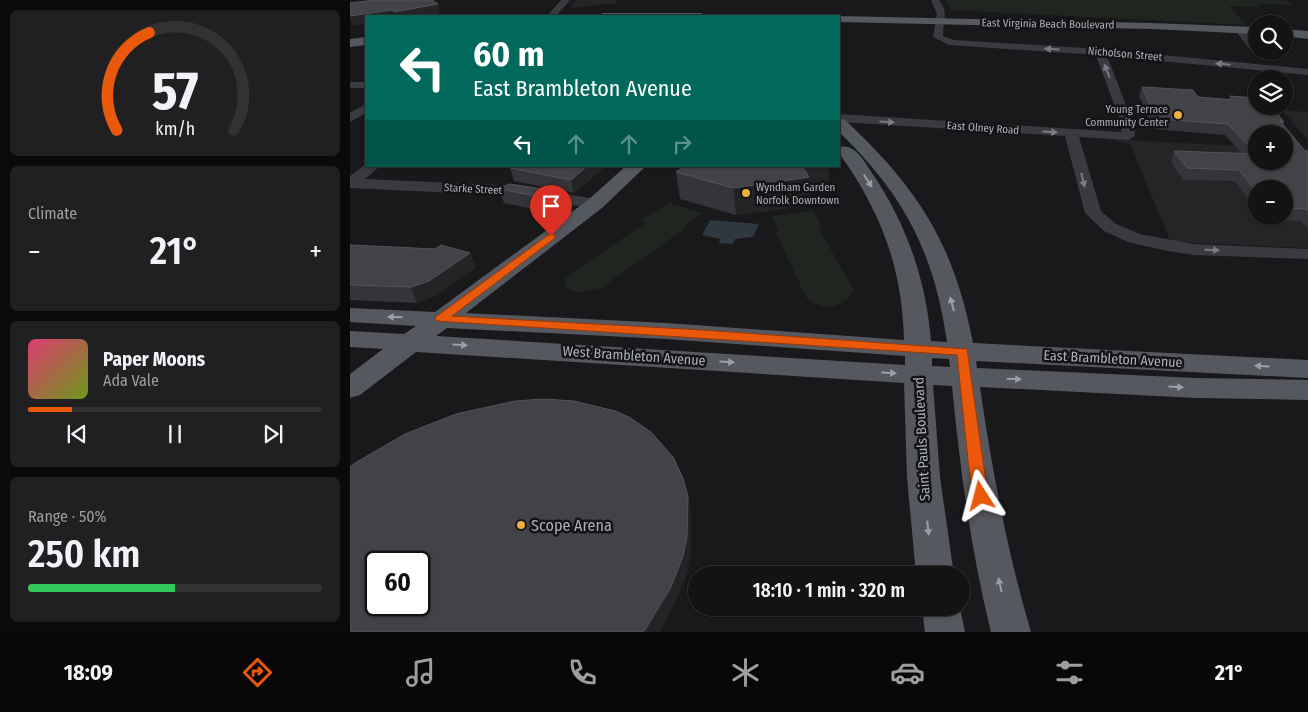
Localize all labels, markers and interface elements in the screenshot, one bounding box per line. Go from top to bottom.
map controls [1248,15,1293,225]
button: search [1248,15,1293,60]
street label: East Virginia Beach Boulevard [981,16,1115,32]
text: 60 m [473,33,544,75]
icon: left [390,35,455,100]
one-way arrow [1043,44,1059,52]
street label: Nicholson Street [1087,44,1163,64]
text: 57 [152,60,198,123]
one-way arrow [1214,60,1230,68]
one-way arrow [1103,63,1111,78]
button: layers [1248,70,1293,115]
text: East Brambleton Avenue [473,75,692,102]
place label: Young Terrace Community Center [1085,103,1168,129]
marker: Young Terrace Community Center [1172,109,1184,121]
text: km/h [155,118,195,140]
one-way arrow [880,118,896,126]
street label: East Olney Road [946,119,1020,137]
button: + [1248,125,1293,170]
one-way arrow [1042,128,1058,136]
icon: left [509,130,537,158]
icon: ahead [562,130,590,158]
icon: ahead [615,130,643,158]
icon: right [668,130,696,158]
one-way arrow [1080,173,1088,188]
one-way arrow [864,174,873,188]
button: − [1248,180,1293,225]
street label: Starke Street [444,181,503,197]
place label: Wyndham Garden Norfolk Downtown [756,181,839,207]
pin [530,185,572,236]
marker: Wyndham Garden Norfolk Downtown [740,187,752,199]
icon: arrive [537,192,565,220]
text: Climate [28,204,77,223]
text: 21° [150,228,200,274]
text: − [28,235,41,268]
text: + [309,235,322,268]
one-way arrow [1204,246,1220,254]
one-way arrow [948,296,956,312]
one-way arrow [387,313,403,321]
one-way arrow [452,341,468,349]
street label: West Brambleton Avenue [562,343,706,369]
street label: East Brambleton Avenue [1043,347,1183,371]
text: Paper Moons [103,348,205,371]
one-way arrow [719,359,735,367]
one-way arrow [1254,362,1270,370]
one-way arrow [881,370,897,378]
text: Ada Vale [103,371,159,390]
one-way arrow [1006,376,1022,384]
street label: Saint Pauls Boulevard [910,377,934,501]
one-way arrow [1168,383,1184,391]
icon: previous [63,420,91,448]
icon: pause [161,420,189,448]
icon: next [259,420,287,448]
position arrow [954,469,1006,521]
text: Range · 50% [28,507,107,526]
place label: Scope Arena [531,516,612,535]
marker: Scope Arena [515,519,527,531]
one-way arrow [924,521,932,537]
text: 250 km [28,531,140,577]
speed limit sign: 60 [365,551,430,616]
one-way arrow [995,576,1003,592]
text: 18:10 · 1 min · 320 m [753,579,905,602]
icon: directions [240,655,275,690]
icon: music [403,655,438,690]
icon: phone [565,655,600,690]
icon: climate [728,655,763,690]
icon: car [890,655,925,690]
icon: filters [1052,655,1087,690]
text: 18:09 [64,659,113,686]
text: 21° [1215,659,1244,686]

